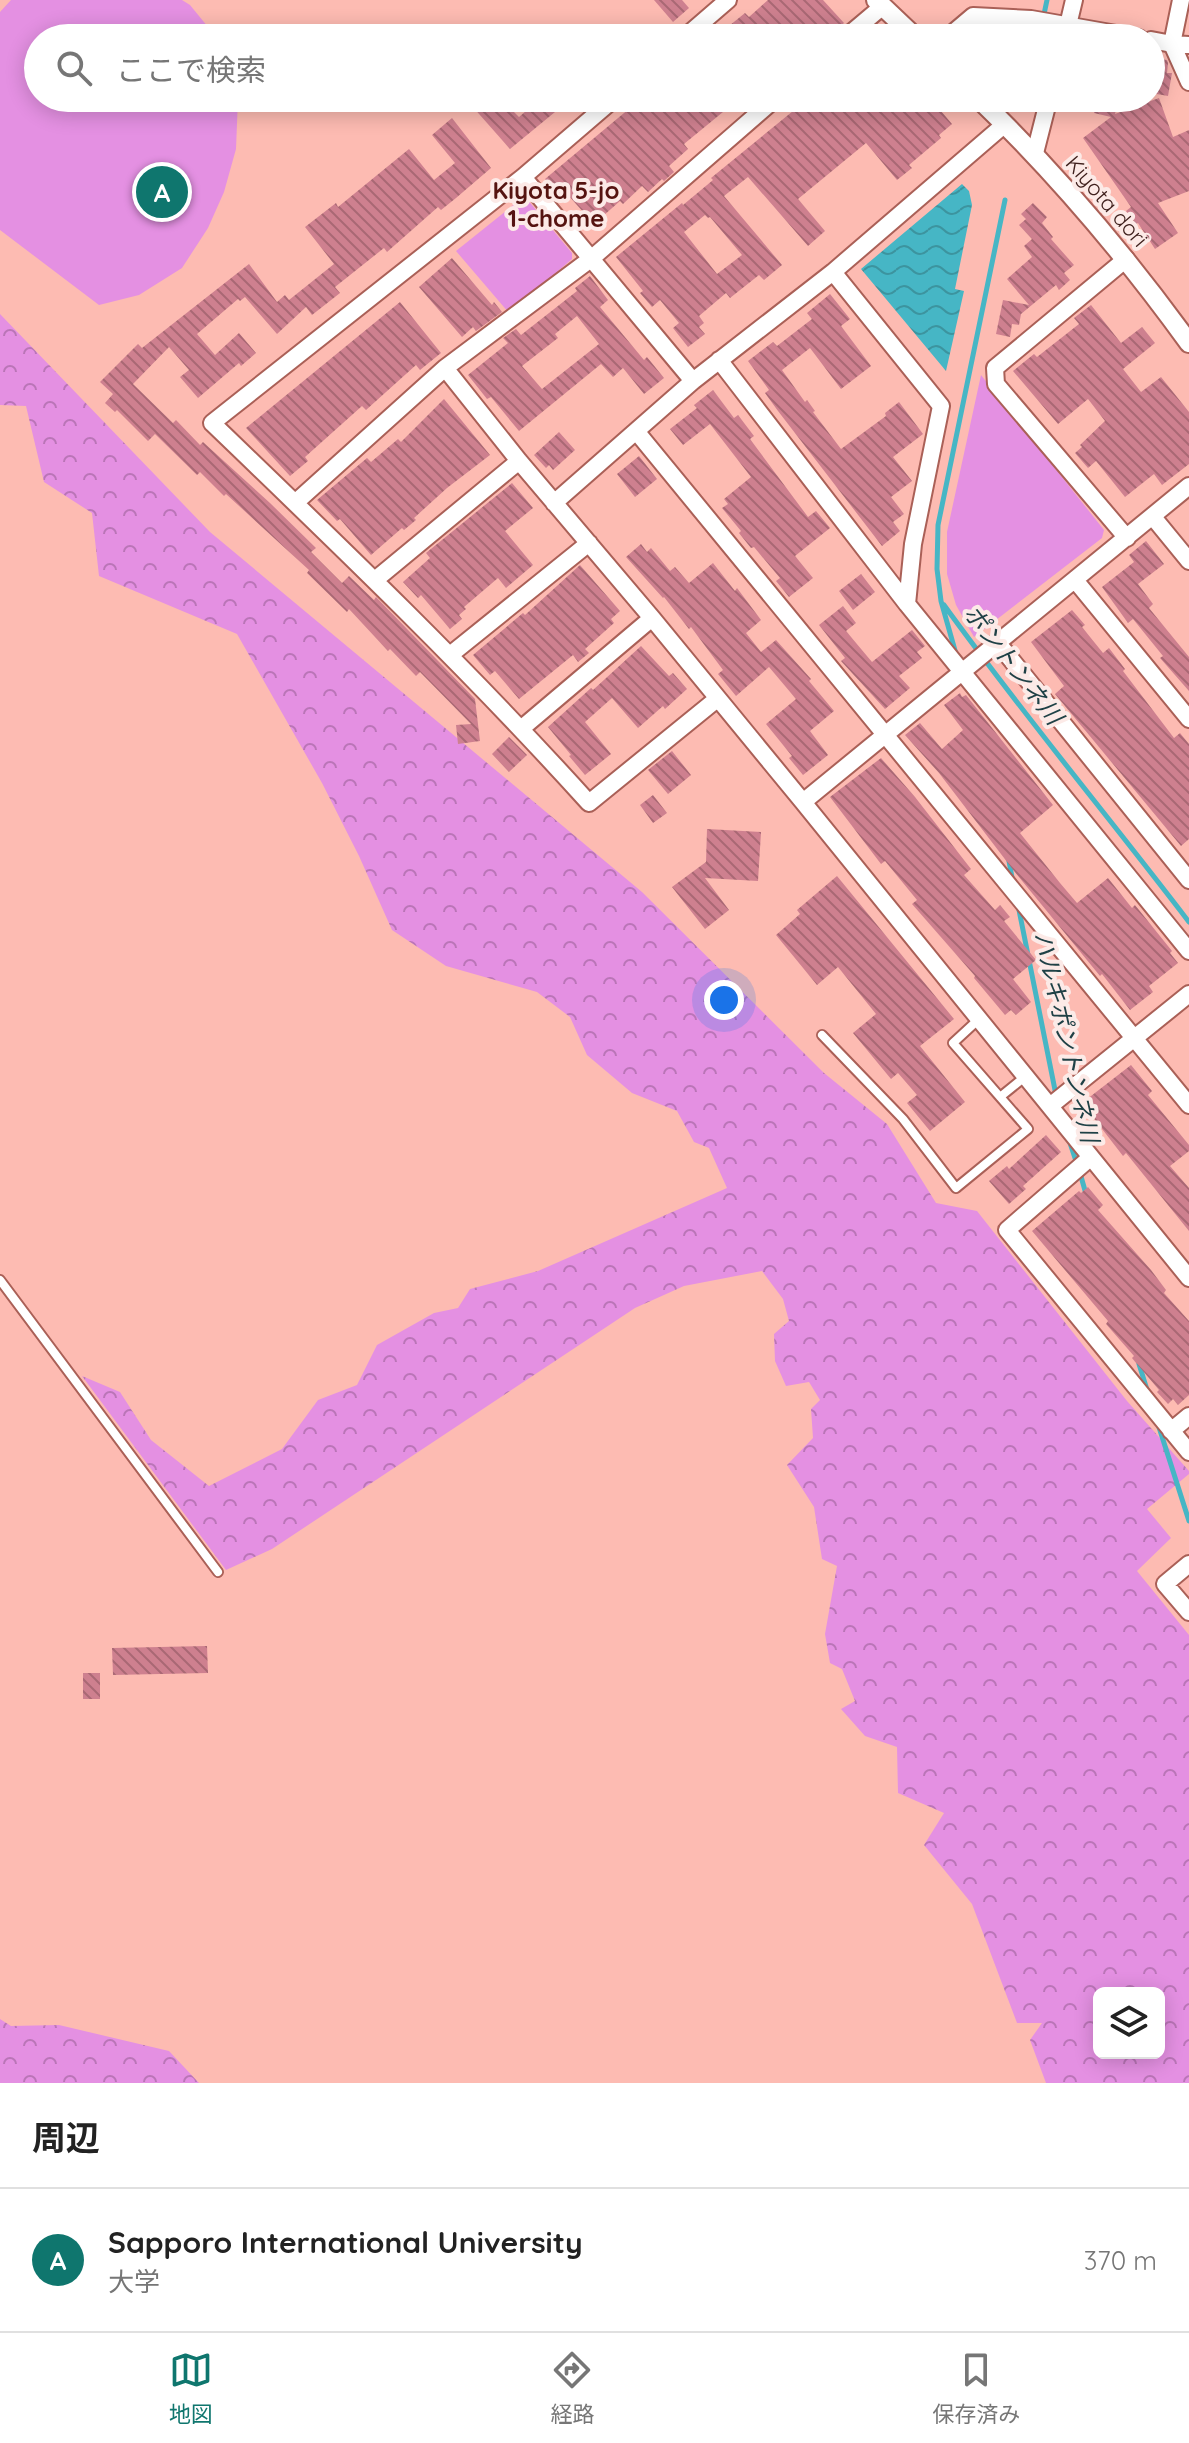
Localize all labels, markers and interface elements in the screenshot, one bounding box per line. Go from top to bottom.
search box [24,24,1165,112]
icon: search [52,46,96,90]
text: ここで検索 [116,51,266,89]
street label: Kiyota dori [1060,150,1154,252]
pin: A [136,162,188,222]
district label: Kiyota 5-jo 1-chome [493,175,619,233]
water label: ポントンネ川 [958,599,1072,733]
water label: ハルキポントンネ川 [1028,928,1107,1148]
your location [704,980,744,1020]
map controls [1093,1987,1165,2059]
button: layers [1093,1987,1165,2059]
text: 周辺 [32,2116,100,2159]
text: Sapporo International University [108,2223,583,2261]
text: A [50,2244,66,2277]
text: 370 m [1084,2244,1157,2277]
text: 大学 [108,2265,160,2298]
tab: 地図 [169,2348,213,2428]
tab: 経路 [550,2348,594,2428]
tab: 保存済み [932,2348,1020,2428]

